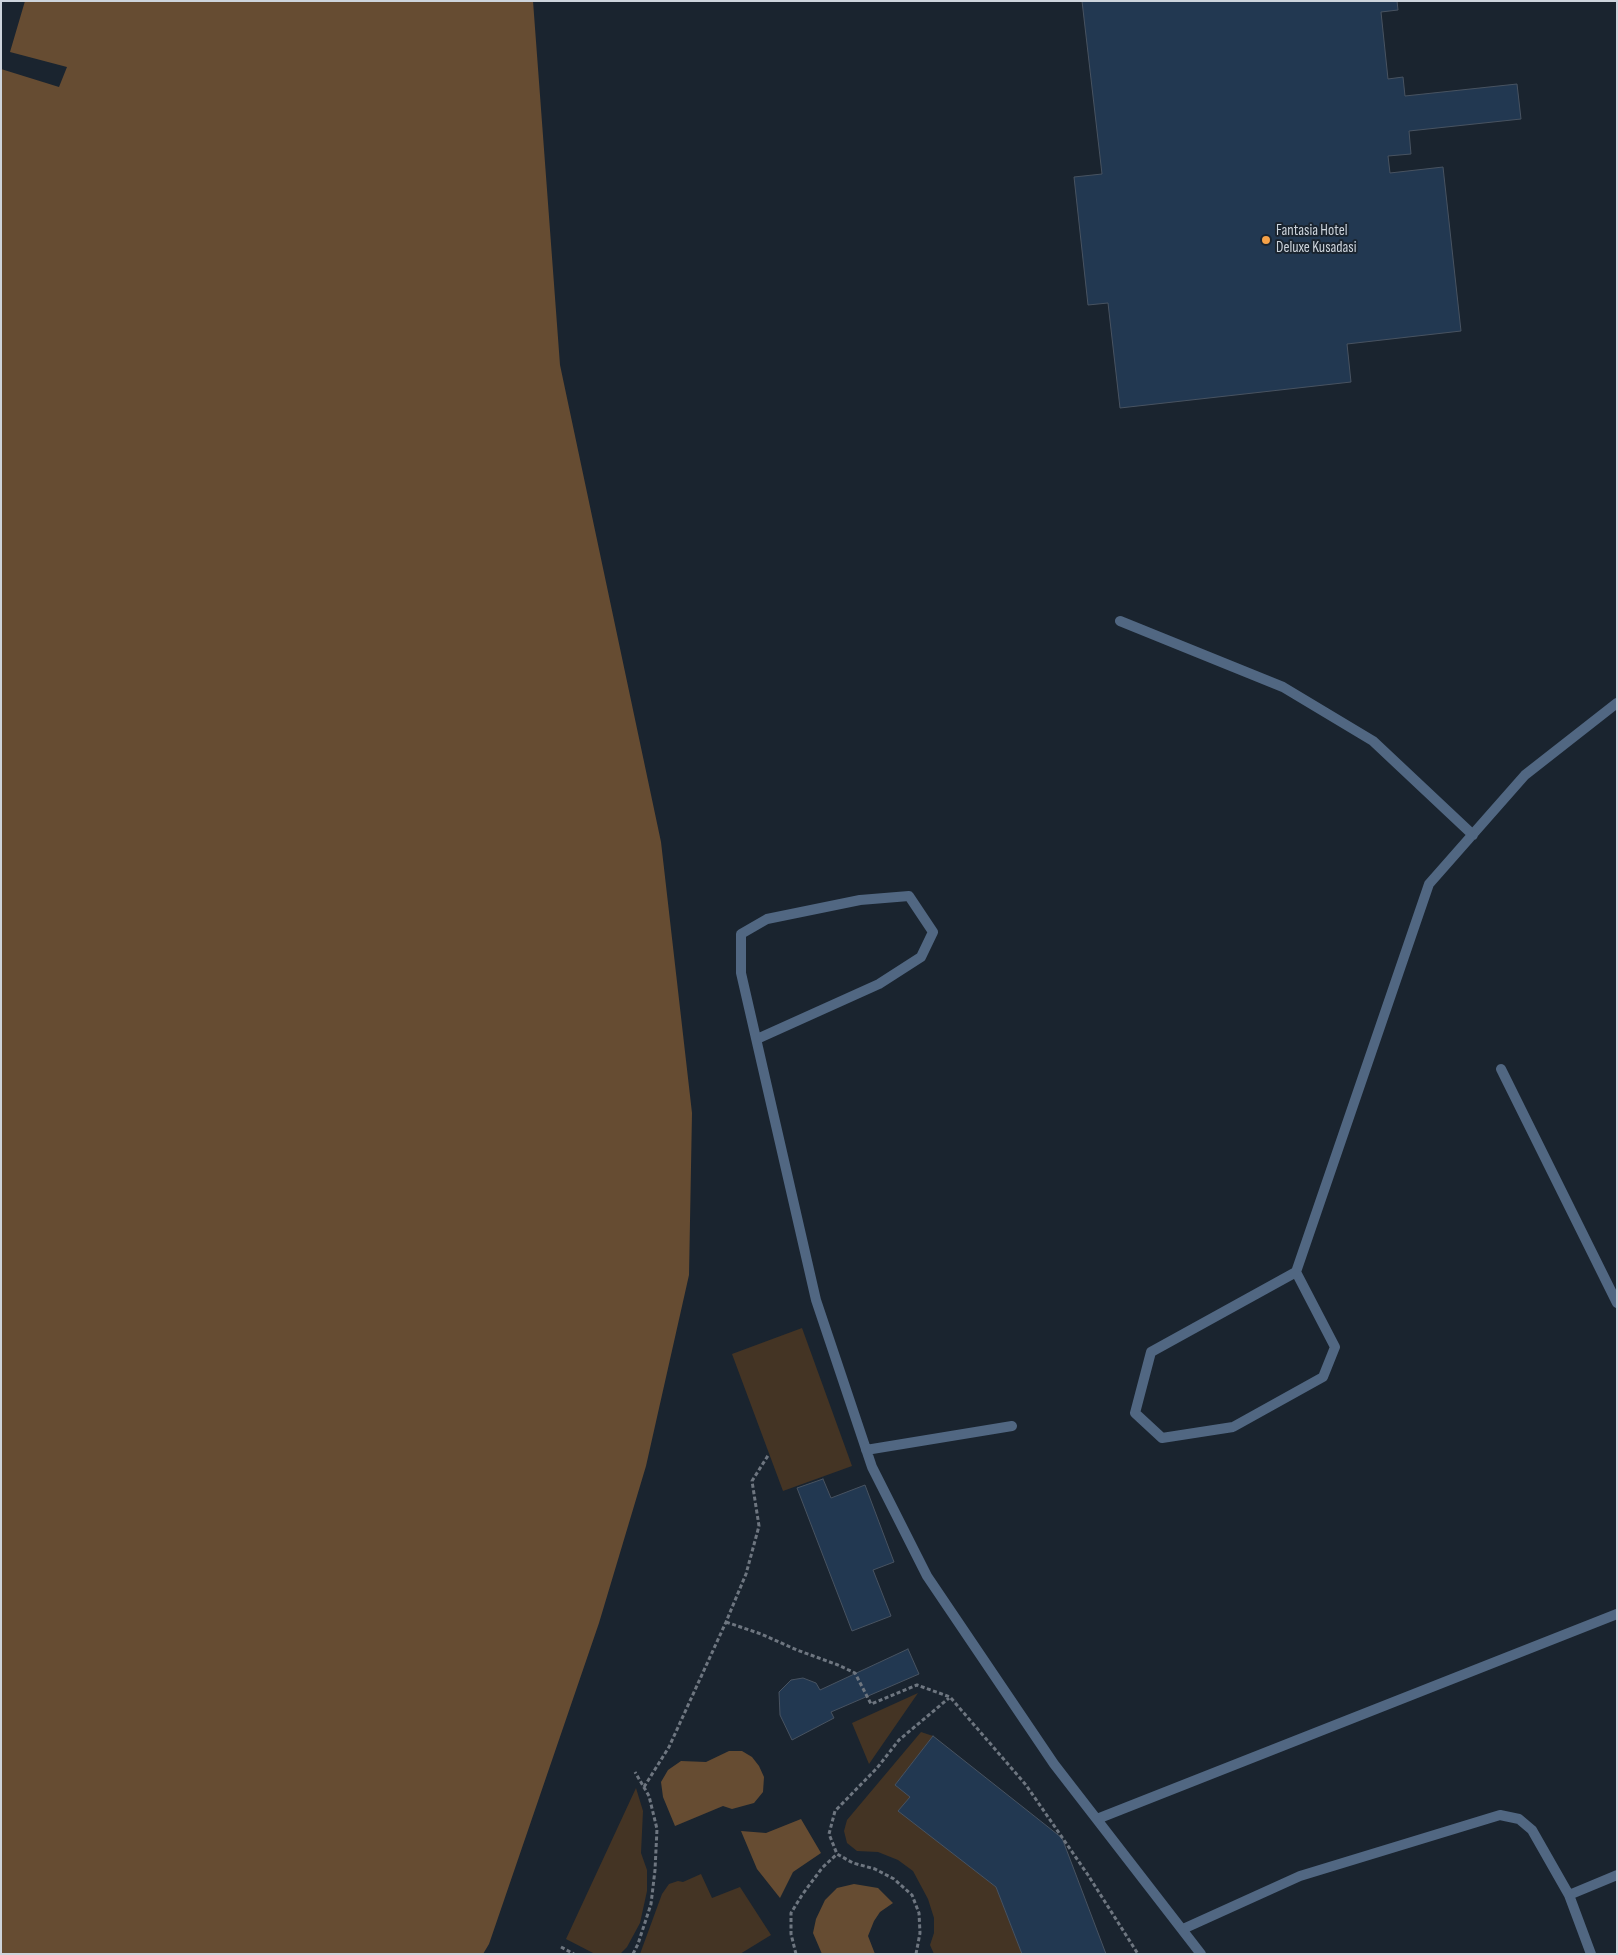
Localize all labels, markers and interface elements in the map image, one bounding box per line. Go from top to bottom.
place label: Fantasia Hotel Deluxe Kusadasi [1276,222,1356,257]
marker: Fantasia Hotel Deluxe Kusadasi [1260,234,1272,246]

